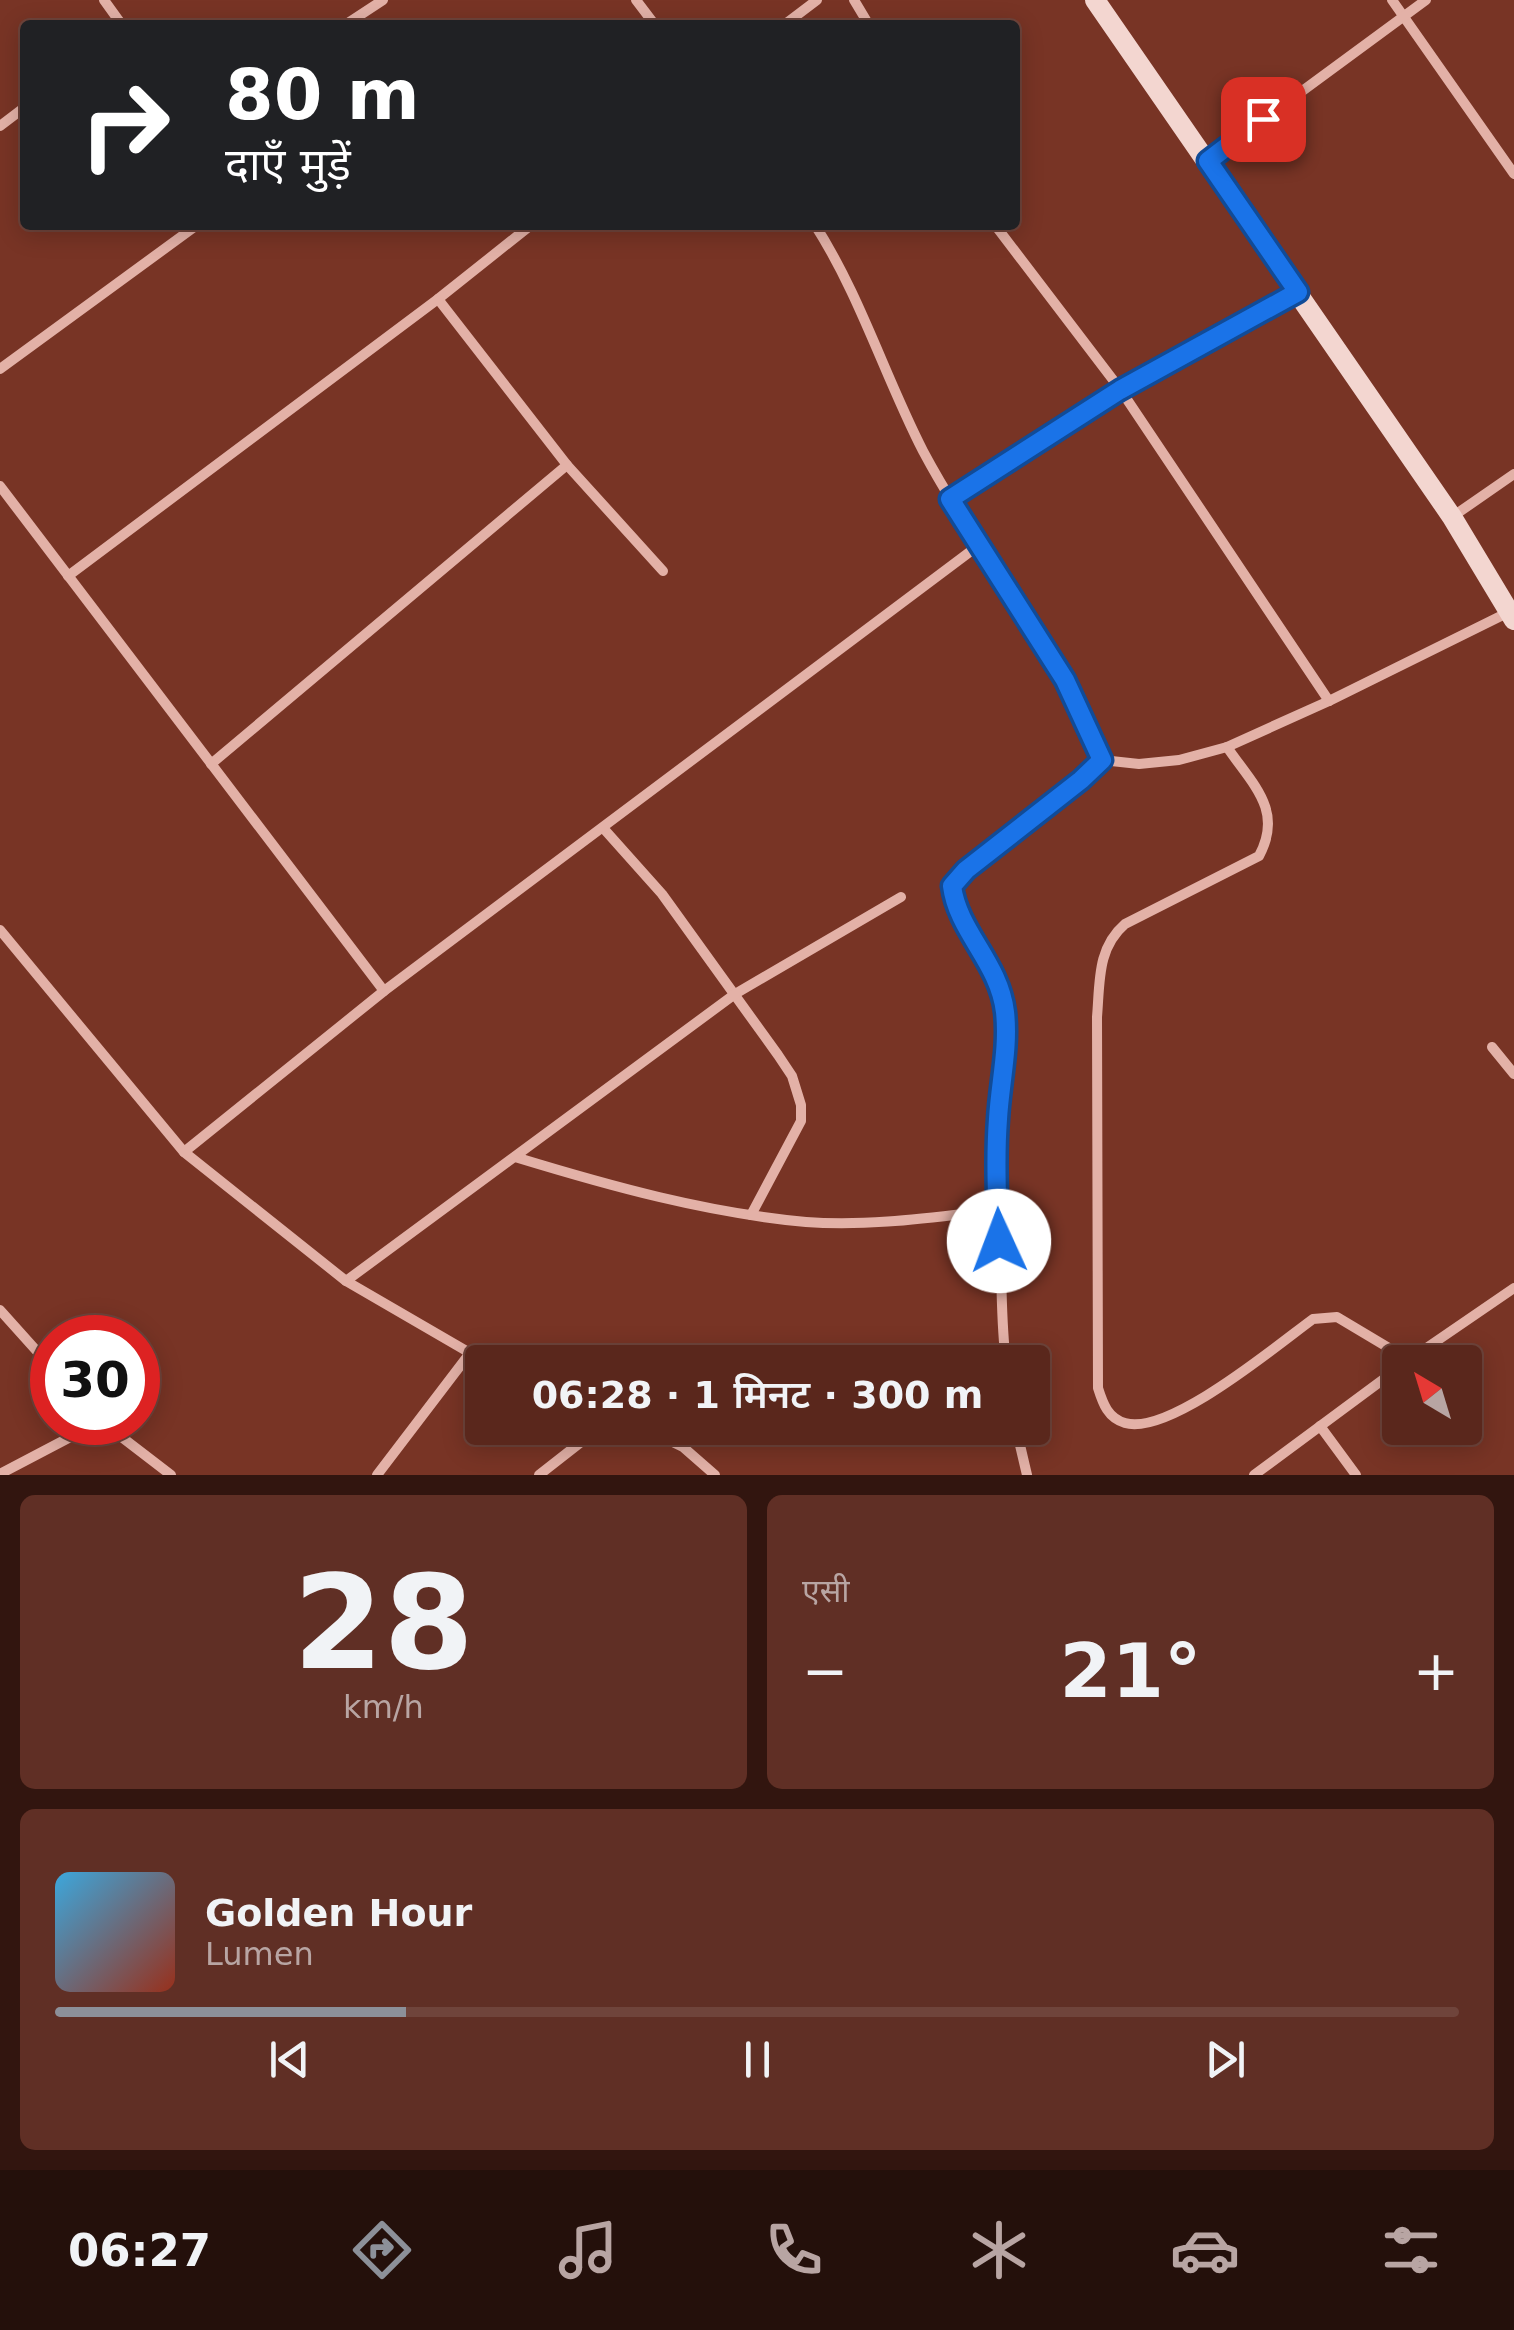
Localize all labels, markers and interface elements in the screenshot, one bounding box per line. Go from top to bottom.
text: 80 m [225,54,420,136]
icon: right [60,60,190,190]
pin [1221,77,1306,162]
icon: arrive [1236,92,1291,147]
text: दाएँ मुड़ें [225,138,351,191]
position arrow [947,1189,1051,1293]
speed limit sign: 30 [30,1315,160,1445]
north arrow [1382,1345,1482,1445]
map controls [1382,1345,1482,1445]
text: 06:28 · 1 मिनट · 300 m [532,1373,983,1417]
text: 28 [293,1547,474,1699]
text: एसी [802,1572,850,1610]
text: 21° [1060,1627,1201,1715]
text: − [802,1639,848,1703]
text: + [1413,1639,1459,1703]
text: km/h [343,1688,424,1726]
text: Golden Hour [205,1891,472,1935]
text: Lumen [205,1935,314,1973]
icon: previous [262,2032,317,2087]
icon: pause [730,2032,785,2087]
icon: next [1198,2032,1253,2087]
icon: directions [347,2215,417,2285]
icon: music [553,2215,623,2285]
icon: phone [759,2215,829,2285]
icon: climate [964,2215,1034,2285]
icon: car [1170,2215,1240,2285]
icon: filters [1376,2215,1446,2285]
text: 06:27 [68,2224,211,2277]

